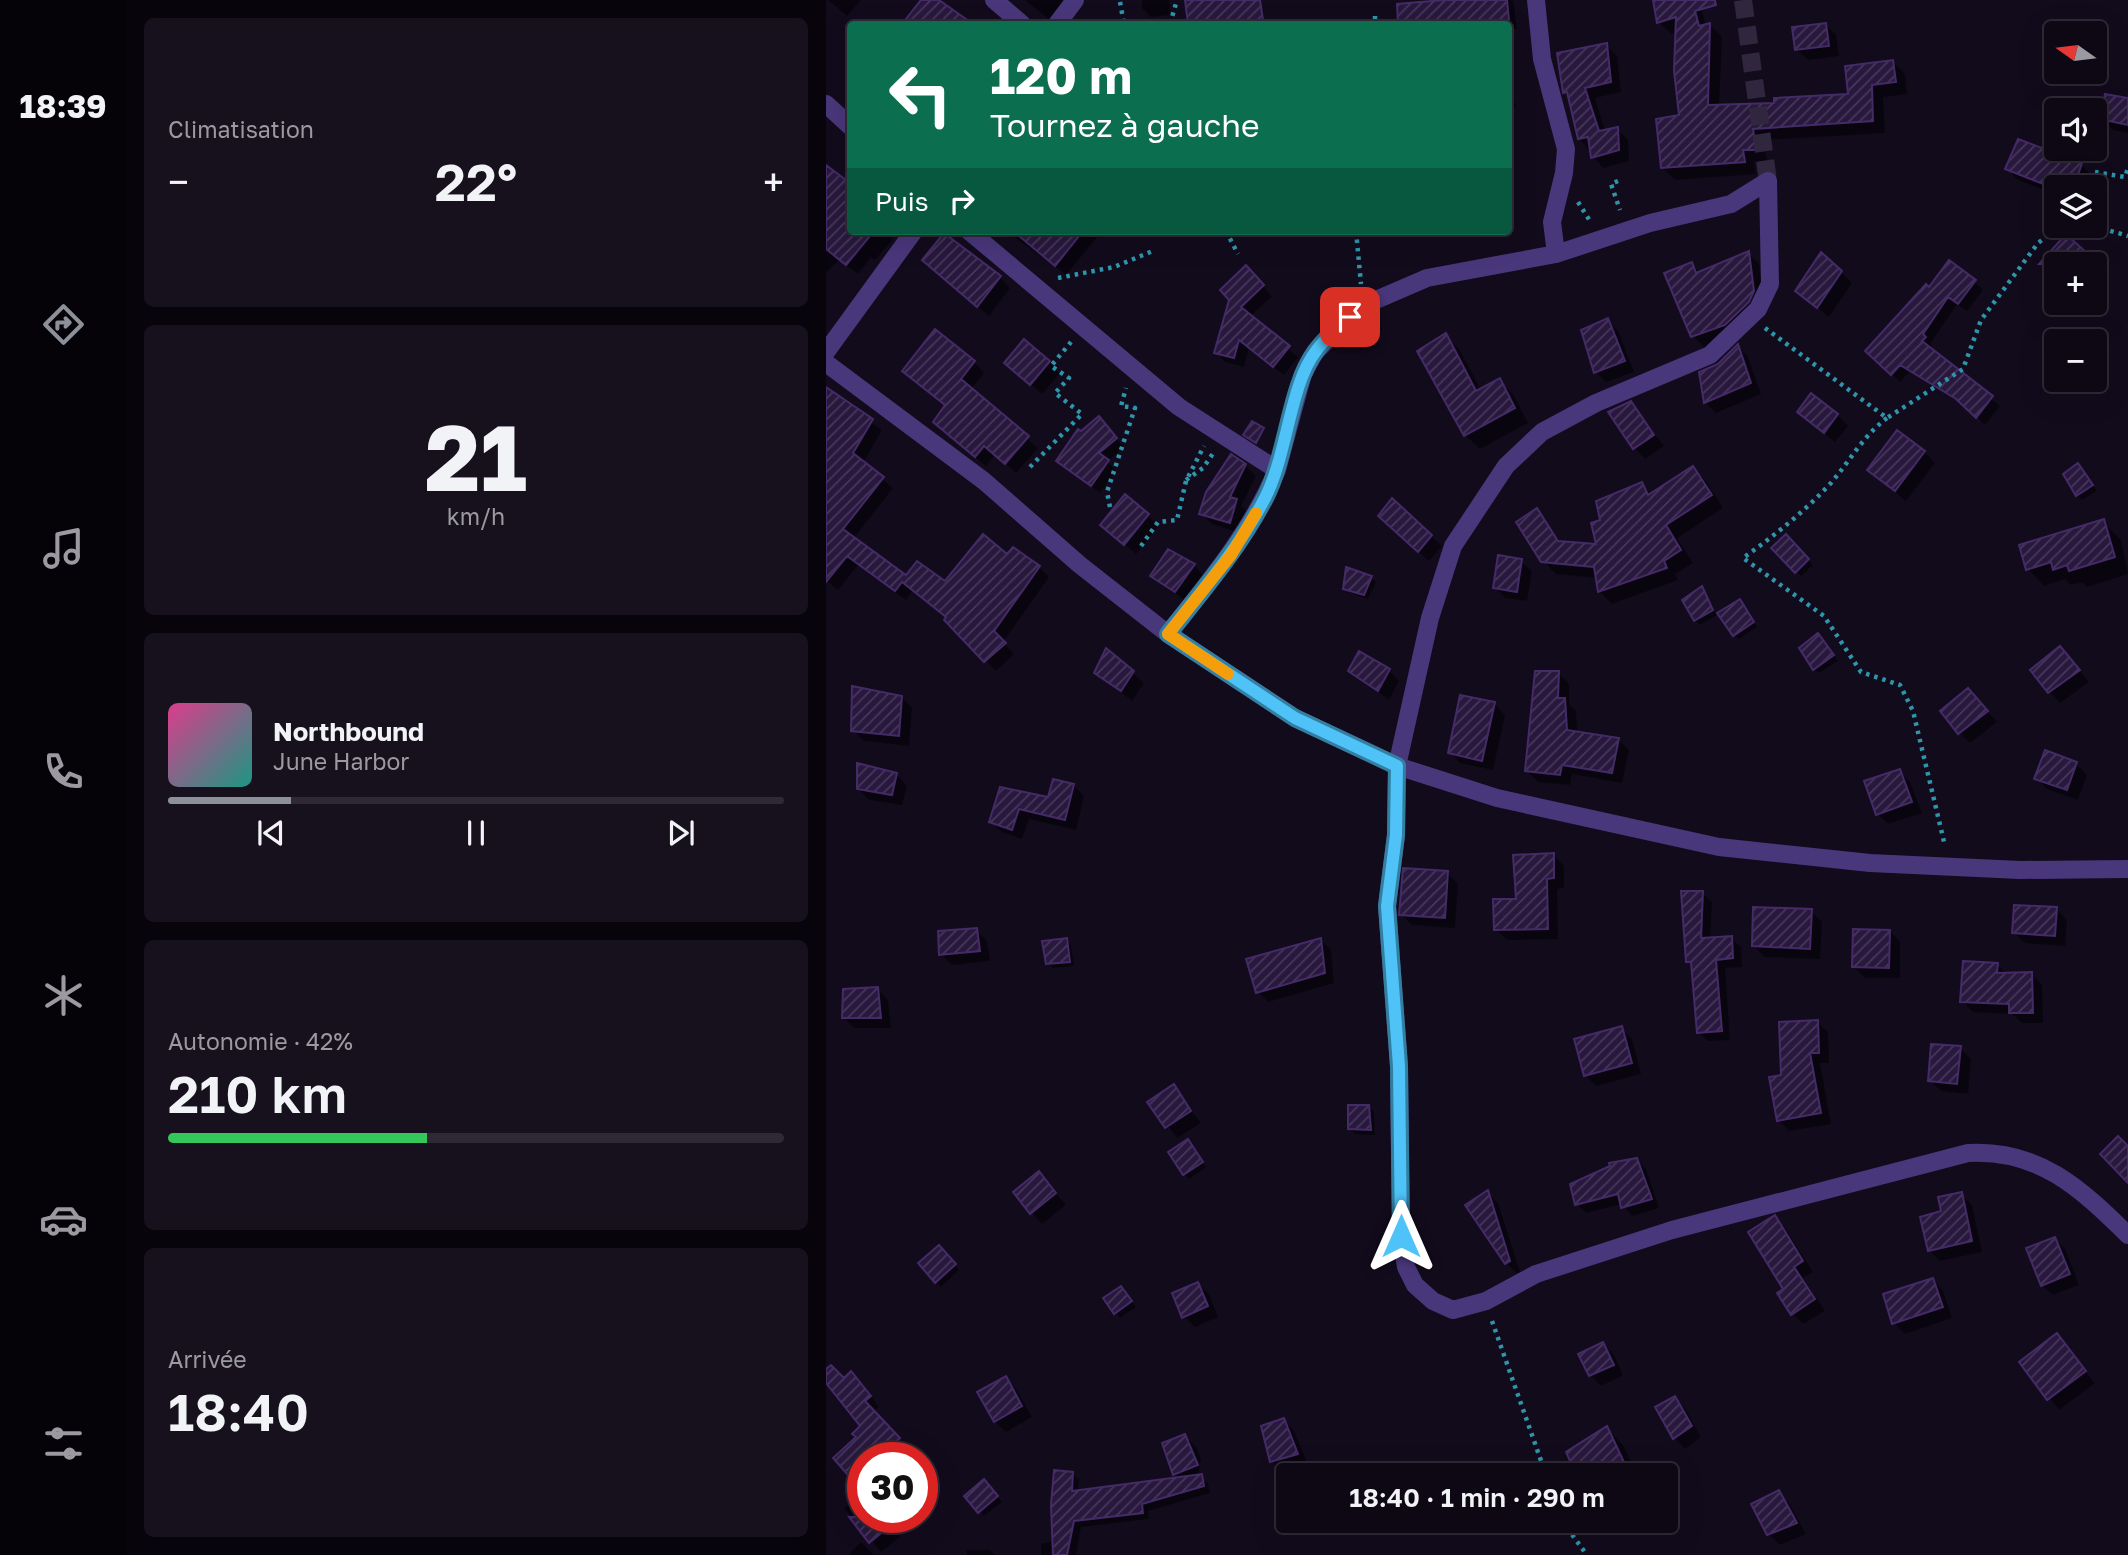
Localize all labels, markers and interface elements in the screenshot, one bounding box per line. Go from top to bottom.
north arrow [2044,21,2107,84]
map controls [2044,21,2107,392]
text: 120 m [990,46,1132,105]
icon: left [875,49,966,140]
text: 18:39 [19,87,107,125]
button: sound [2044,98,2107,161]
text: Tournez à gauche [990,106,1259,144]
text: Climatisation [168,115,314,143]
text: 22° [435,150,517,212]
text: − [168,159,189,204]
text: + [763,159,784,204]
button: layers [2044,175,2107,238]
icon: right [943,182,981,220]
text: Puis [875,186,929,217]
button: + [2044,252,2107,315]
pin [1320,287,1380,347]
icon: arrive [1331,298,1369,336]
icon: directions [39,300,88,349]
button: − [2044,329,2107,392]
text: 21 [425,402,527,511]
text: km/h [447,502,505,530]
icon: music [39,524,88,573]
text: Northbound [273,716,424,747]
icon: phone [39,747,88,796]
text: June Harbor [273,747,409,775]
icon: previous [252,814,290,852]
icon: pause [457,814,495,852]
icon: next [662,814,700,852]
icon: climate [39,971,88,1020]
text: Autonomie · 42% [168,1027,353,1055]
text: 210 km [168,1062,347,1124]
icon: car [39,1195,88,1244]
position arrow [1364,1199,1438,1273]
text: Arrivée [168,1345,247,1373]
text: 18:40 [168,1380,309,1442]
icon: filters [39,1419,88,1468]
speed limit sign: 30 [847,1442,938,1533]
text: 18:40 · 1 min · 290 m [1349,1482,1605,1513]

